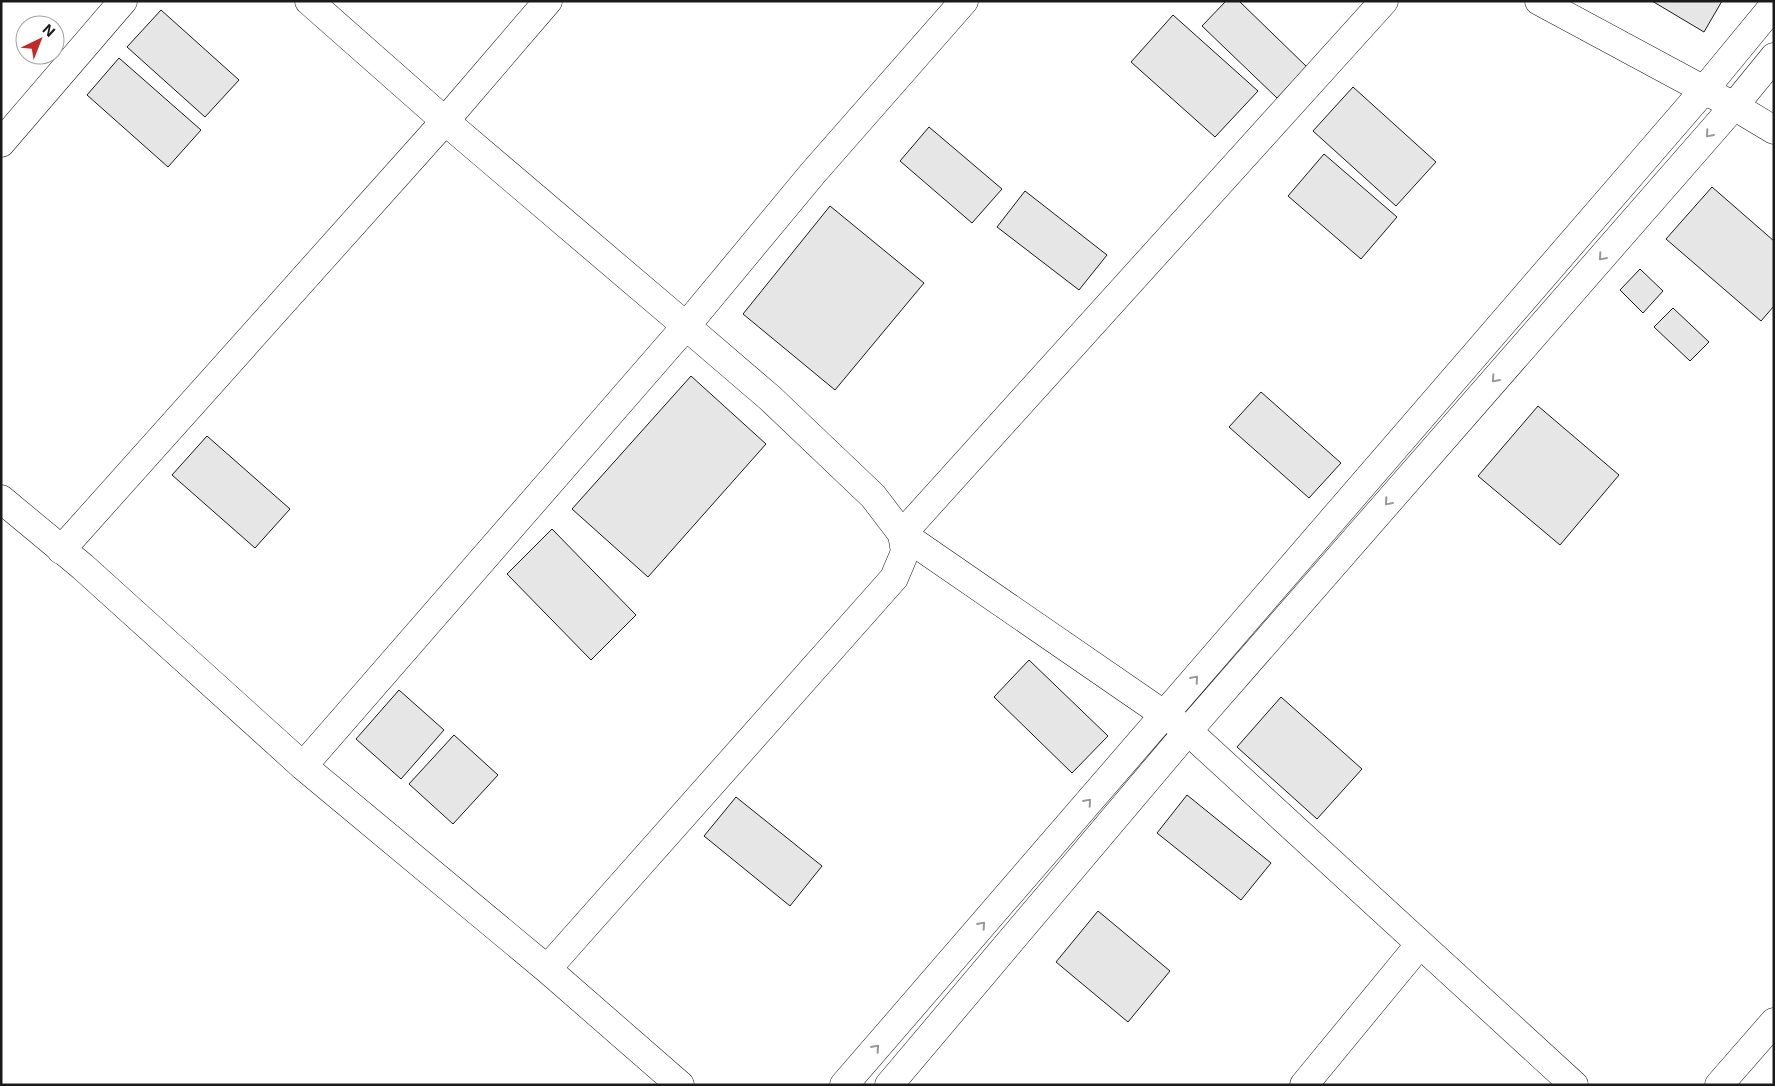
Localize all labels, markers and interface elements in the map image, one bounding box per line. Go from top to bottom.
north arrow [15,15,65,65]
text: N [40,20,59,40]
one-way arrow [1705,129,1714,138]
one-way arrow [1599,251,1608,260]
one-way arrow [1492,374,1501,383]
one-way arrow [1385,496,1394,505]
one-way arrow [1189,676,1197,685]
one-way arrow [1083,799,1091,808]
one-way arrow [976,922,985,931]
one-way arrow [870,1044,879,1053]

